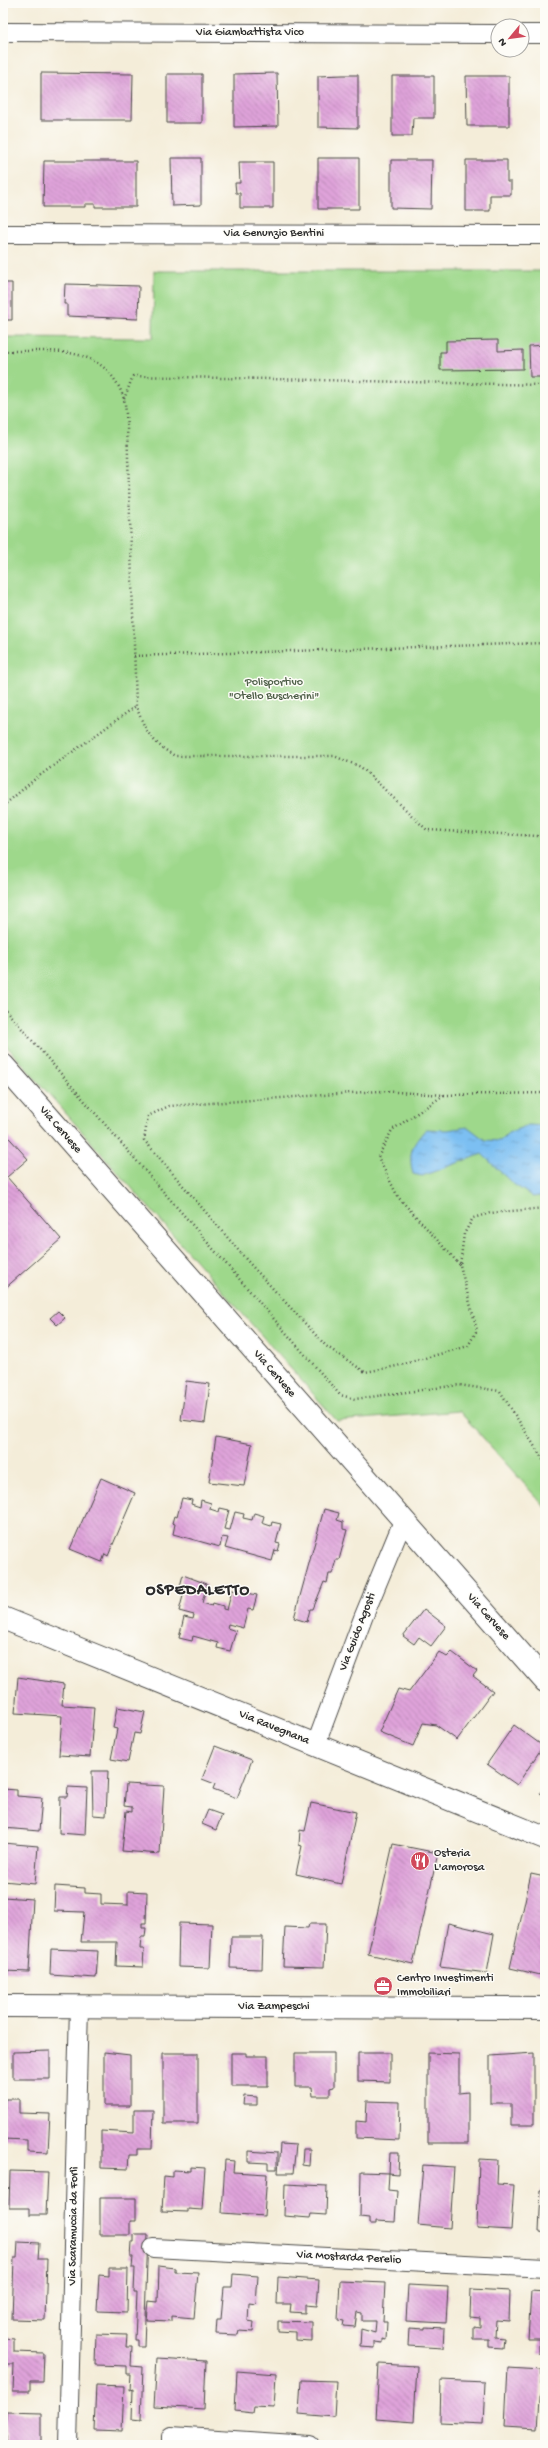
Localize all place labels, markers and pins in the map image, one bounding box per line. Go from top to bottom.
place label: Osteria L'amorosa [434,1847,485,1875]
restaurant icon: Osteria L'amorosa [409,1850,431,1872]
place label: Centro Investimenti Immobiliari [397,1972,494,2000]
office icon: Centro Investimenti Immobiliari [372,1975,394,1997]

